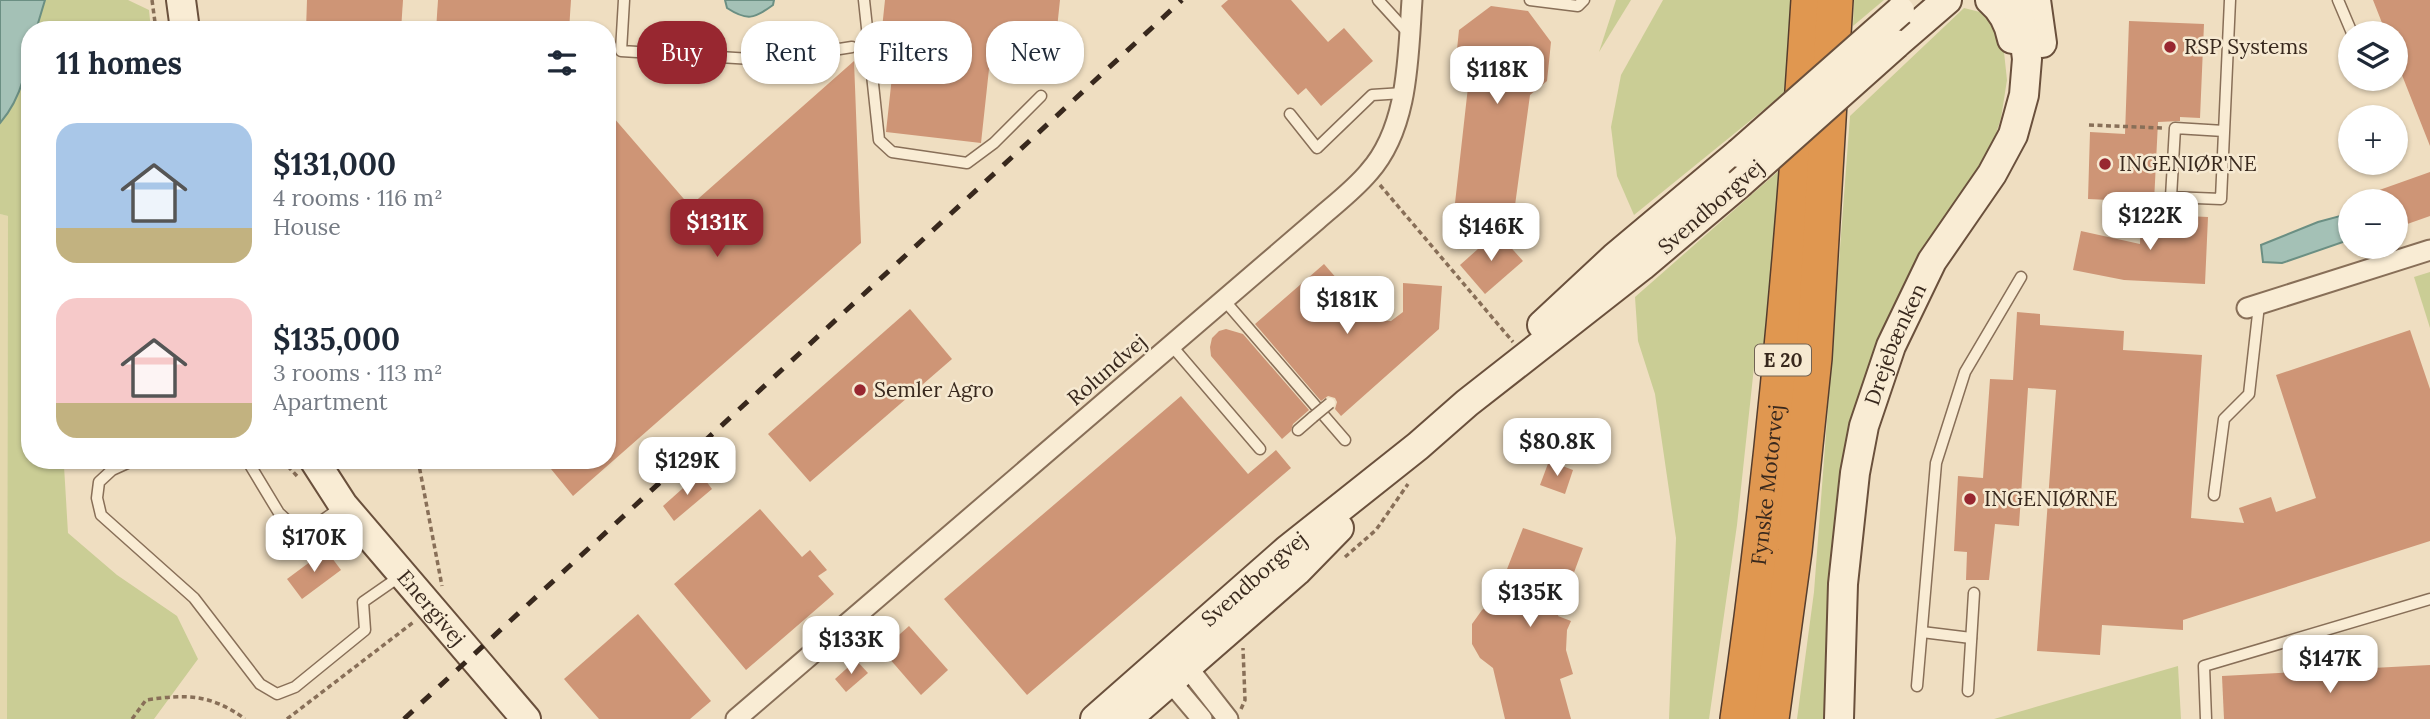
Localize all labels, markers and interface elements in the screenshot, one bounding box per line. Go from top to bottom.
chip: Buy [637,21,727,84]
chip: Rent [741,21,840,84]
chip: Filters [854,21,972,84]
chip: New [986,21,1084,84]
map controls [2338,21,2408,259]
button: layers [2338,21,2408,91]
place label: RSP Systems [2184,33,2308,60]
marker: RSP Systems [2162,39,2178,55]
text: 11 homes [56,44,182,82]
icon: filters [543,44,581,82]
pin: $118K [1448,46,1546,106]
text: $118K [1466,54,1528,83]
button: + [2338,105,2408,175]
text: $131,000 [273,145,396,183]
place label: INGENIØR'NE [2119,150,2257,177]
icon: home [112,151,196,235]
street label: Svendborgvej [1652,153,1769,260]
marker: INGENIØR'NE [2097,156,2113,172]
text: 4 rooms · 116 m² [273,183,443,212]
button: − [2338,189,2408,259]
pin: $122K [2101,192,2199,252]
pin: $131K [668,200,766,259]
text: $122K [2118,200,2182,229]
pin: $146K [1442,204,1540,263]
text: $131K [686,207,748,236]
text: $146K [1458,211,1524,240]
text: House [273,212,341,241]
pin: $181K [1298,276,1396,336]
street label: Drejebænken [1858,279,1932,409]
text: $181K [1316,284,1378,313]
text: $135,000 [273,320,400,358]
icon: home [112,326,196,410]
street label: Rolundvej [1062,328,1152,411]
road number: E 20 [1755,344,1811,376]
text: 3 rooms · 113 m² [273,358,443,387]
place label: Semler Agro [874,376,994,403]
marker: Semler Agro [852,382,868,398]
text: Apartment [273,387,388,416]
street label: Fynske Motorvej [1745,403,1790,567]
pin: $80.8K [1500,419,1614,478]
text: $80.8K [1519,426,1595,455]
pin: $129K [638,438,736,497]
text: $129K [655,445,719,474]
place label: INGENIØRNE [1984,485,2118,512]
marker: INGENIØRNE [1962,491,1978,507]
pin: $170K [265,514,363,574]
text: $170K [282,522,346,551]
street label: Svendborgvej [1195,525,1312,632]
street label: Energivej [391,564,471,651]
pin: $135K [1481,570,1579,629]
text: $135K [1498,577,1562,606]
pin: $133K [802,616,900,676]
text: $133K [819,624,884,653]
pin: $147K [2281,636,2379,695]
text: $147K [2299,643,2361,672]

